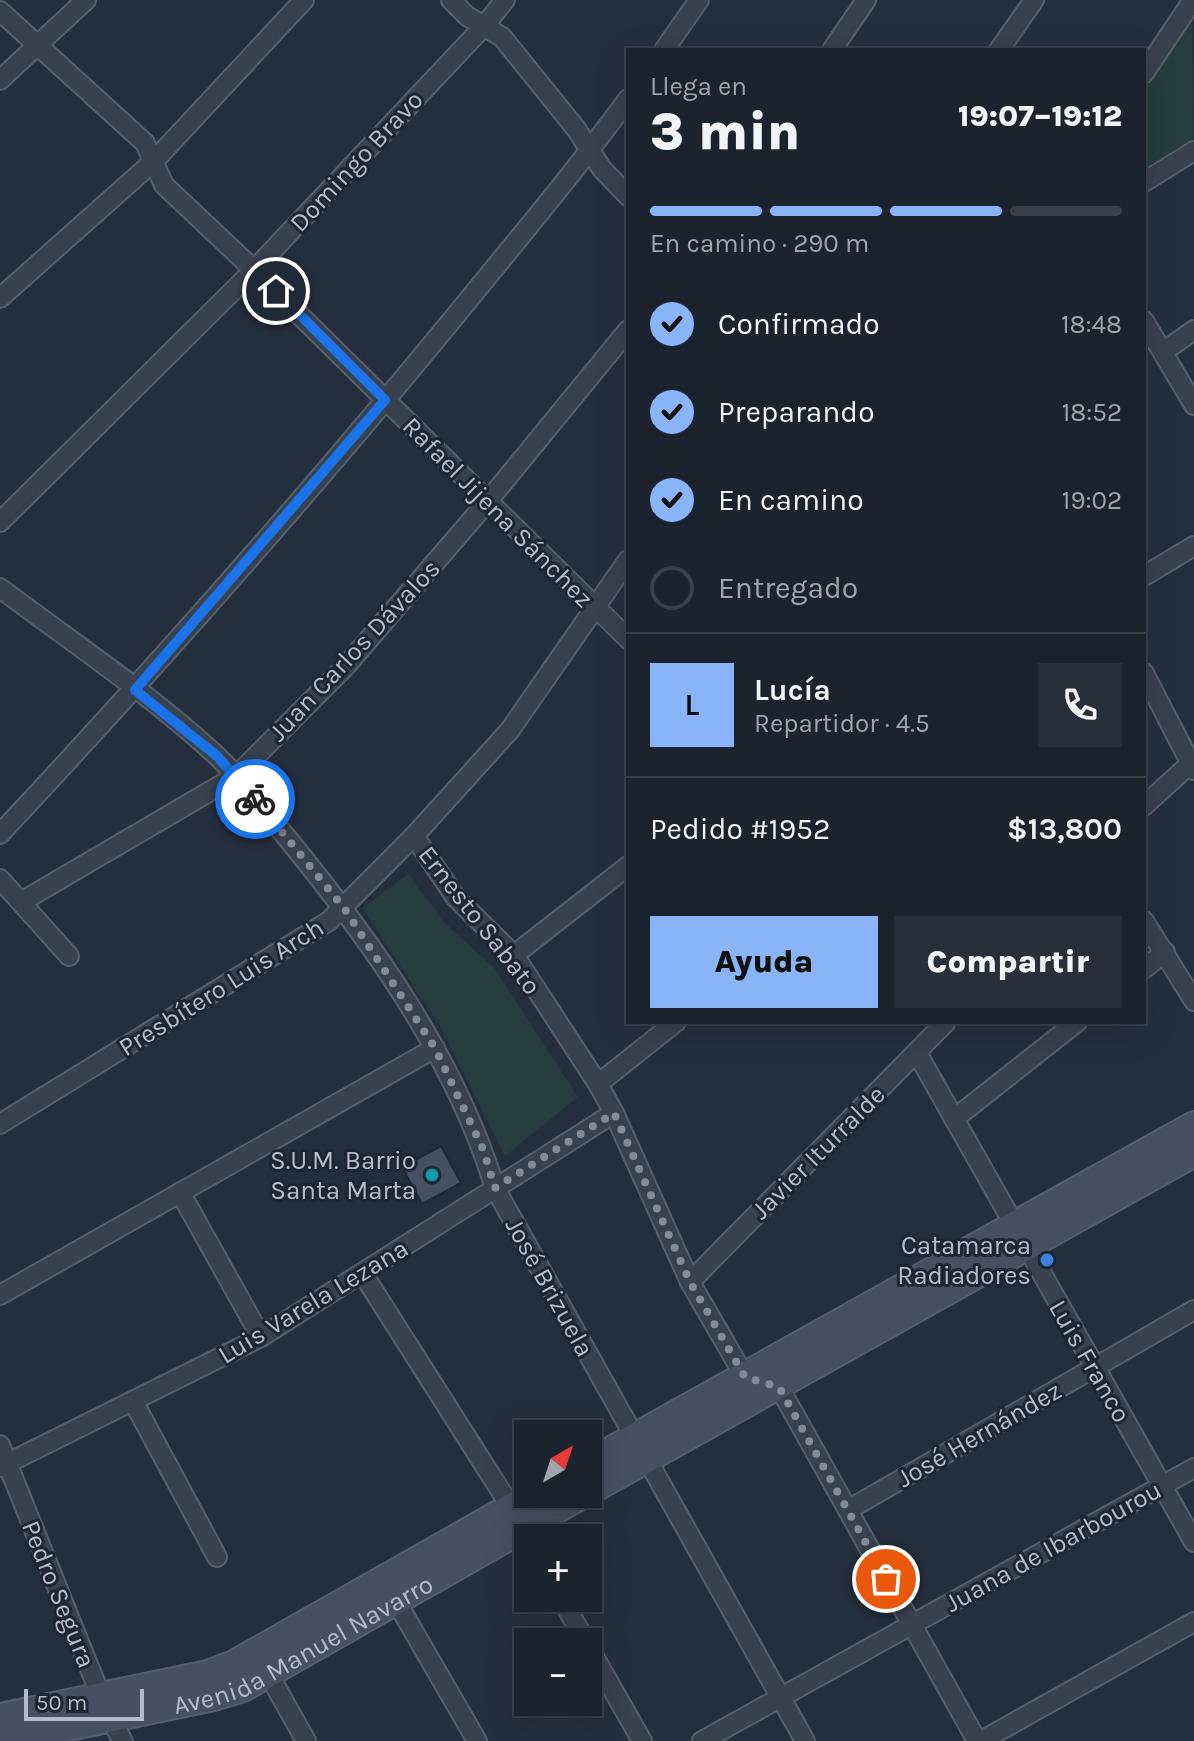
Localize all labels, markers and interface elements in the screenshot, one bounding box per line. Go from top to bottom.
text: Llega en [650,71,747,102]
street label: Domingo Bravo [283,84,430,238]
text: 19:07–19:12 [958,98,1122,134]
text: 3 min [650,101,800,162]
text: En camino · 290 m [650,228,869,259]
pin [242,257,310,325]
icon: home [254,269,298,313]
icon: check [650,302,694,346]
text: Confirmado [718,306,880,342]
text: 18:48 [1061,309,1122,340]
icon: check [650,390,694,434]
text: Preparando [718,394,875,430]
text: 18:52 [1062,397,1122,428]
street label: Rafael Jijena Sánchez [396,411,599,614]
icon: check [650,478,694,522]
text: En camino [718,482,864,518]
text: 19:02 [1062,485,1122,516]
street label: Juan Carlos Dávalos [262,553,447,748]
text: Entregado [718,570,858,606]
button: phone [1038,663,1122,747]
text: Lucía [754,672,831,708]
text: L [685,687,699,723]
text: Repartidor · 4.5 [754,708,930,739]
courier [215,759,295,839]
icon: bike [233,777,277,821]
text: Pedido #1952 [650,811,830,847]
text: $13,800 [1007,811,1122,847]
street label: Ernesto Sabato [412,840,547,1001]
street label: Presbítero Luis Arch [113,912,329,1063]
button: Ayuda [650,916,878,1008]
button: Compartir [894,916,1122,1008]
street label: Javier Iturralde [745,1079,892,1226]
place label: S.U.M. Barrio Santa Marta [270,1145,416,1206]
marker: S.U.M. Barrio Santa Marta [423,1166,441,1184]
street label: José Brizuela [499,1212,601,1362]
place label: Catamarca Radiadores [897,1230,1031,1291]
street label: Luis Varela Lezana [213,1232,414,1370]
marker: Catamarca Radiadores [1038,1251,1056,1269]
street label: Luis Franco [1042,1295,1137,1428]
street label: José Hernández [891,1375,1067,1494]
north arrow [514,1420,602,1508]
map controls [514,1420,602,1716]
street label: Juana de Ibarbourou [940,1474,1167,1619]
street label: Pedro Segura [15,1516,102,1672]
button: + [514,1524,602,1612]
pin [852,1545,920,1613]
icon: bag [864,1557,908,1601]
street label: Avenida Manuel Navarro [171,1568,439,1721]
button: − [514,1628,602,1716]
scale bar [24,1685,144,1721]
text: 50 m [36,1690,87,1716]

